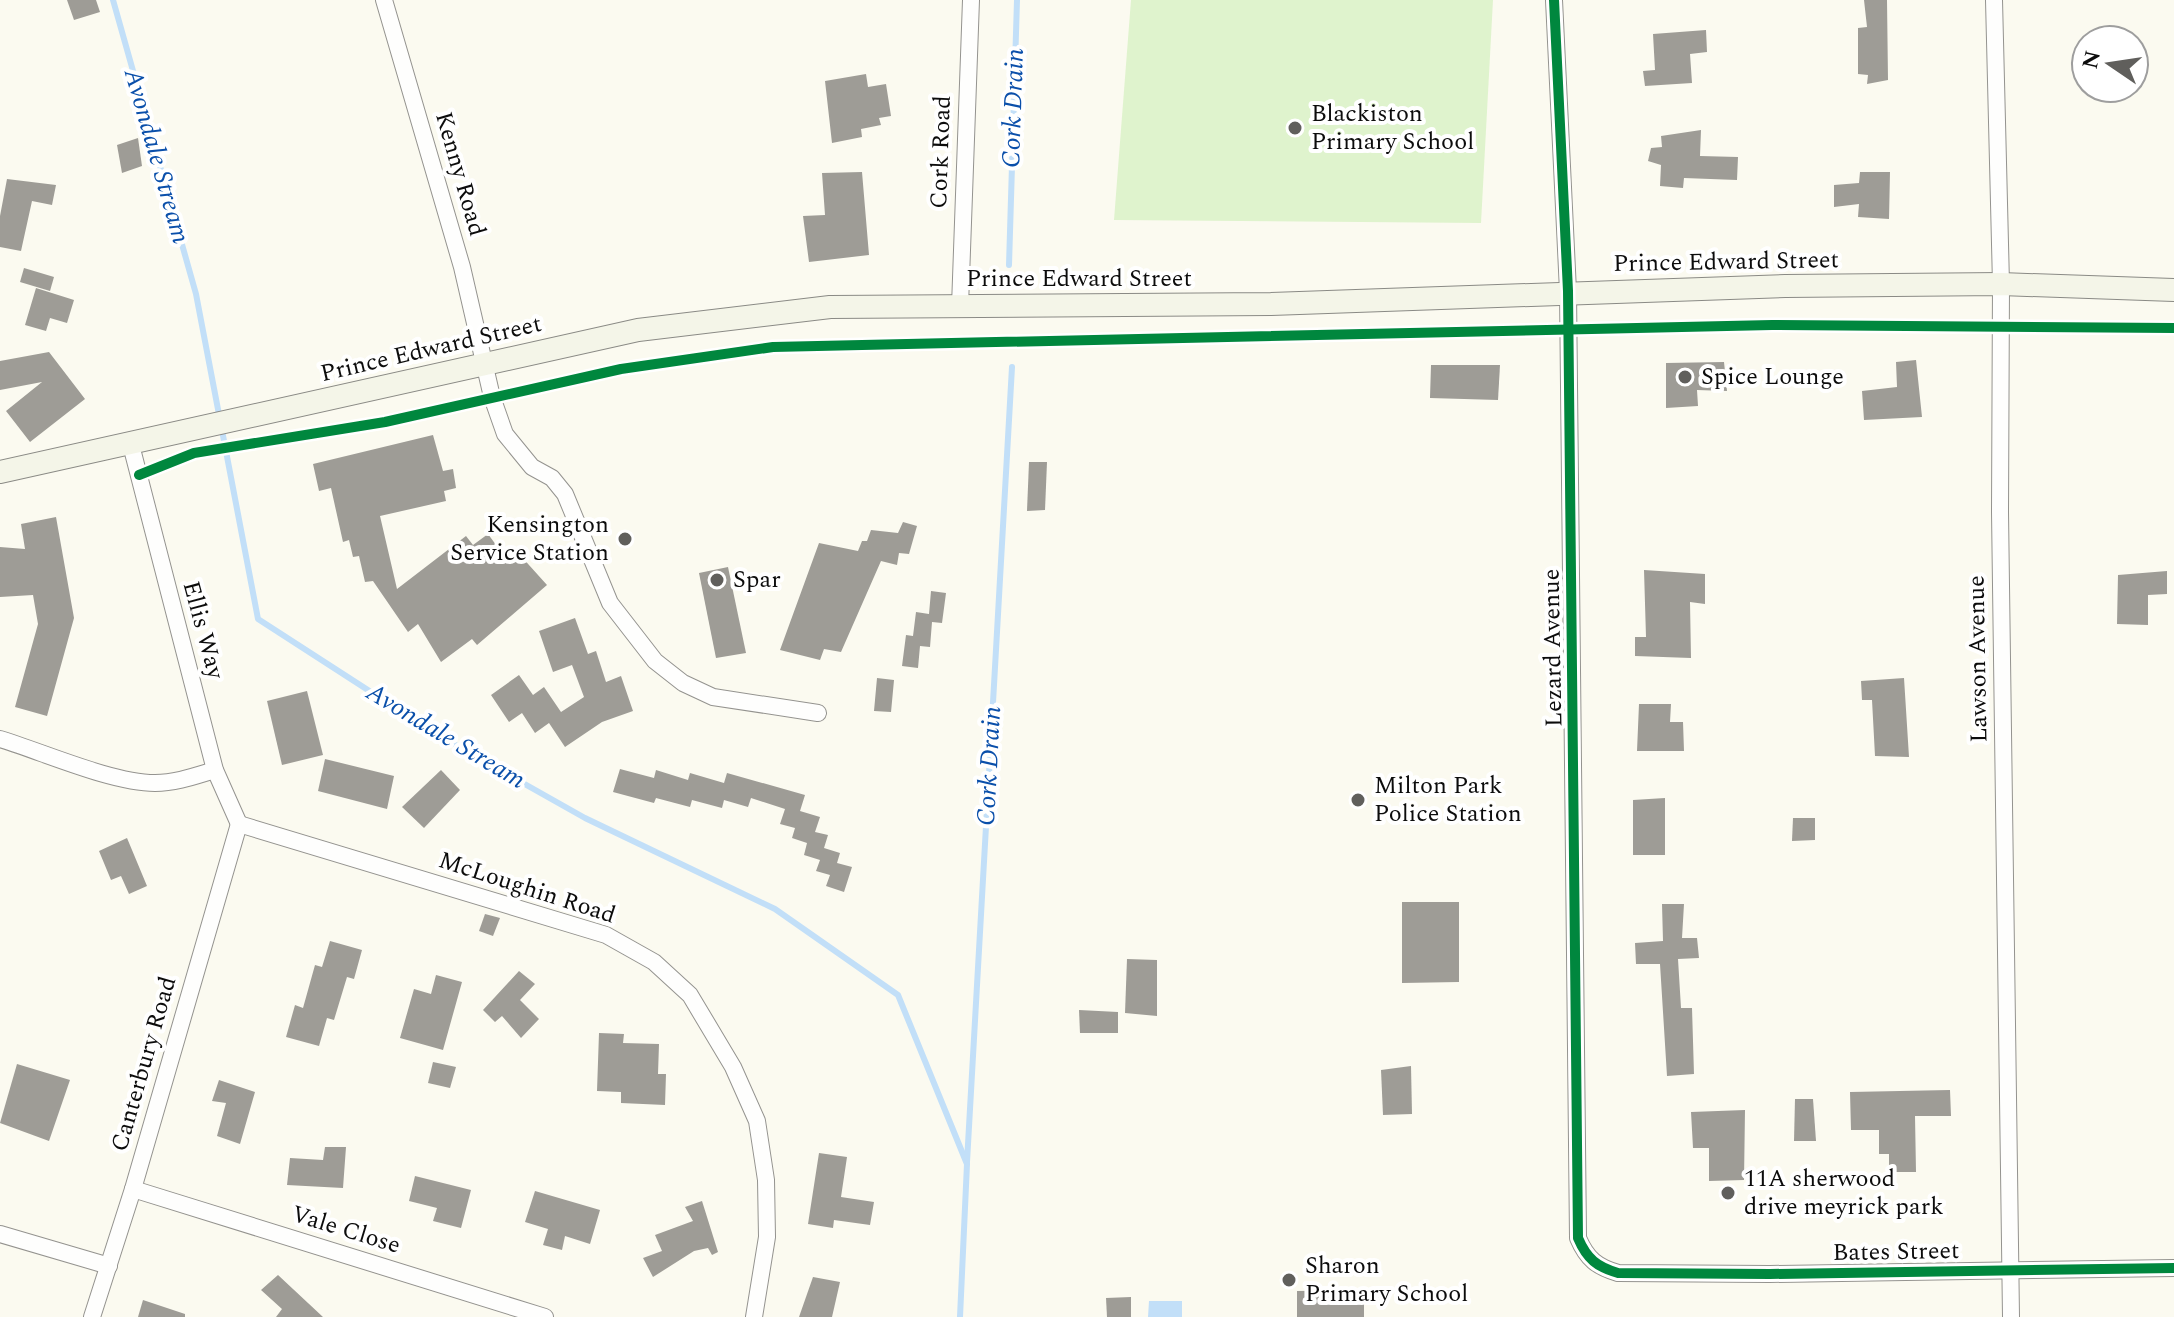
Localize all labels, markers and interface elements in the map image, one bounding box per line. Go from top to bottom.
north arrow [2070,24,2150,104]
water label: Cork Drain [991,47,1035,169]
text: N [2074,47,2110,72]
water label: Avondale Stream [113,63,201,248]
street label: Cork Road [921,95,961,209]
place label: Blackiston Primary School [1311,96,1474,160]
street label: Kenny Road [425,108,495,240]
marker: Blackiston Primary School [1286,119,1304,137]
street label: Prince Edward Street [1613,242,1839,282]
street label: Prince Edward Street [966,261,1192,297]
street label: Prince Edward Street [317,306,545,392]
place label: Spice Lounge [1701,359,1844,395]
marker: Spice Lounge [1676,368,1694,386]
place label: Kensington Service Station [450,507,609,571]
marker: Kensington Service Station [616,530,634,548]
place label: Spar [733,562,781,598]
street label: Lezard Avenue [1534,569,1572,727]
marker: Spar [708,571,726,589]
street label: Lawson Avenue [1959,575,1997,743]
street label: Ellis Way [173,577,234,684]
water label: Avondale Stream [358,672,533,800]
water label: Cork Drain [966,705,1012,827]
place label: Milton Park Police Station [1374,768,1522,832]
marker: Milton Park Police Station [1349,791,1367,809]
street label: McLoughin Road [434,842,620,934]
street label: Canterbury Road [102,972,186,1156]
place label: 11A sherwood drive meyrick park [1744,1161,1944,1225]
marker: 11A sherwood drive meyrick park [1719,1184,1737,1202]
street label: Vale Close [287,1196,405,1264]
street label: Bates Street [1832,1233,1960,1271]
place label: Sharon Primary School [1305,1248,1468,1312]
marker: Sharon Primary School [1280,1271,1298,1289]

